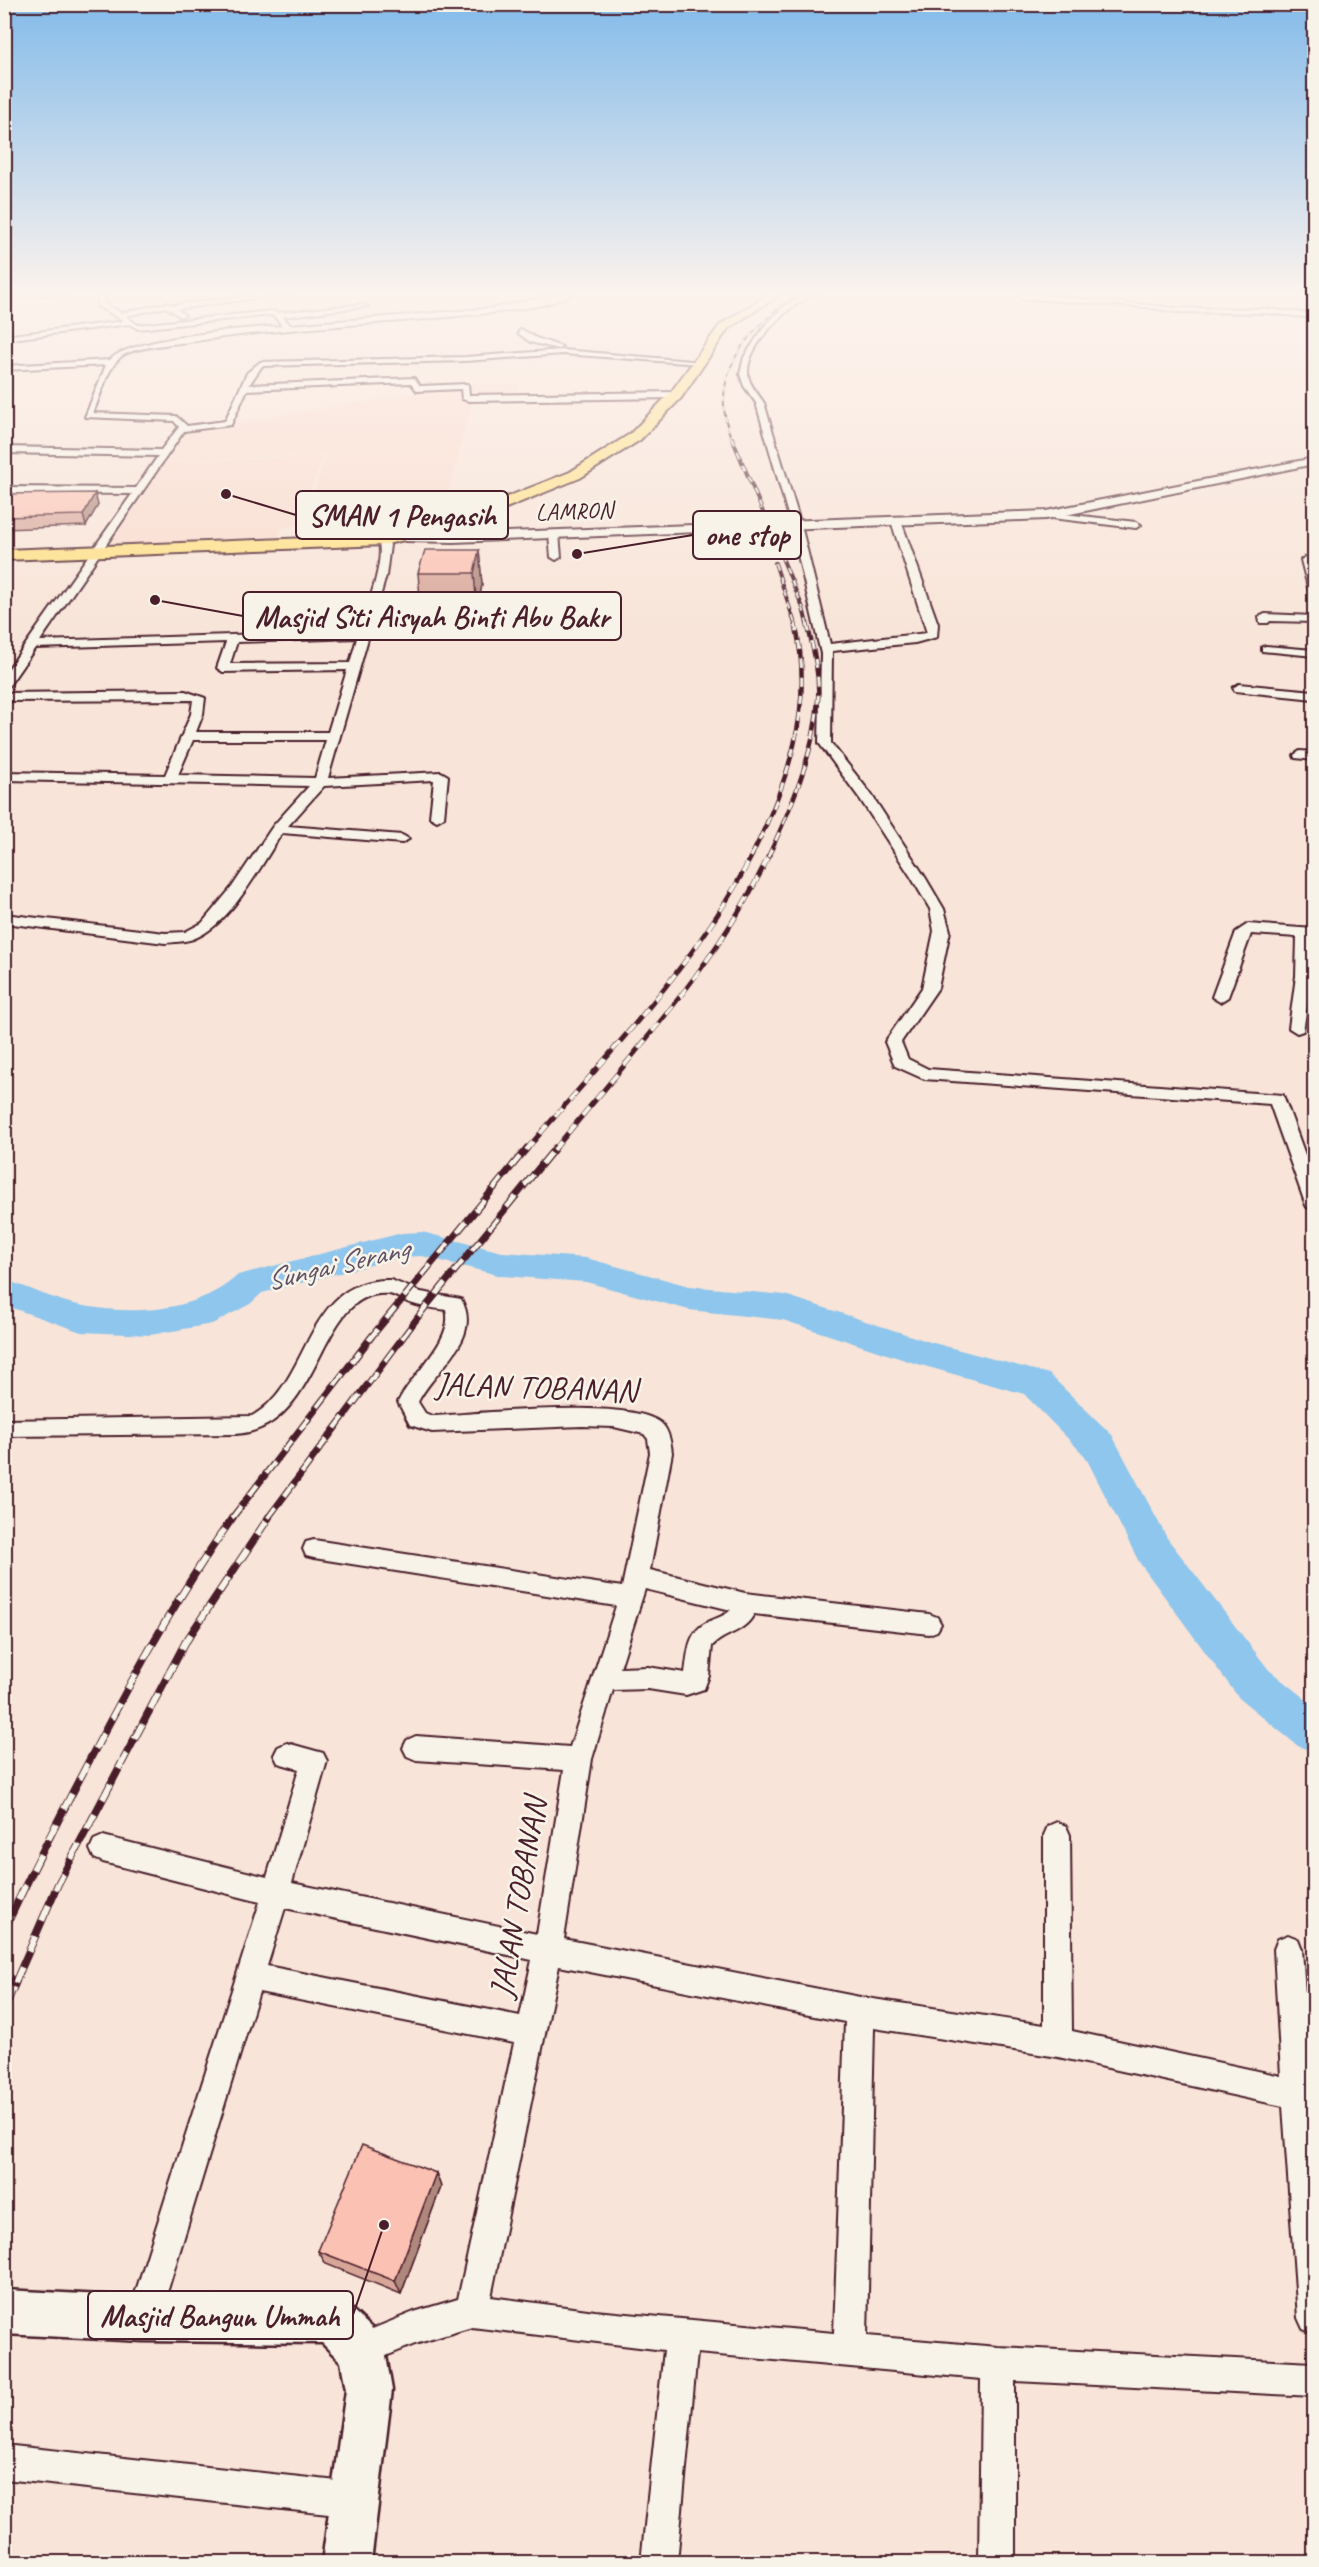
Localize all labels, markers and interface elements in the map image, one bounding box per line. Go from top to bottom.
callout: SMAN 1 Pengasih [296,491,508,539]
street label: LAMRON [535,495,617,527]
text: SMAN 1 Pengasih [308,497,498,535]
callout: one stop [693,511,801,559]
text: one stop [705,516,792,554]
callout: Masjid Siti Aisyah Binti Abu Bakr [243,592,621,640]
text: Masjid Siti Aisyah Binti Abu Bakr [255,598,612,636]
water label: Sungai Serang [262,1228,416,1299]
street label: JALAN TOBANAN [433,1362,643,1412]
street label: JALAN TOBANAN [479,1790,557,2003]
callout: Masjid Bangun Ummah [88,2291,353,2339]
text: Masjid Bangun Ummah [100,2297,341,2335]

